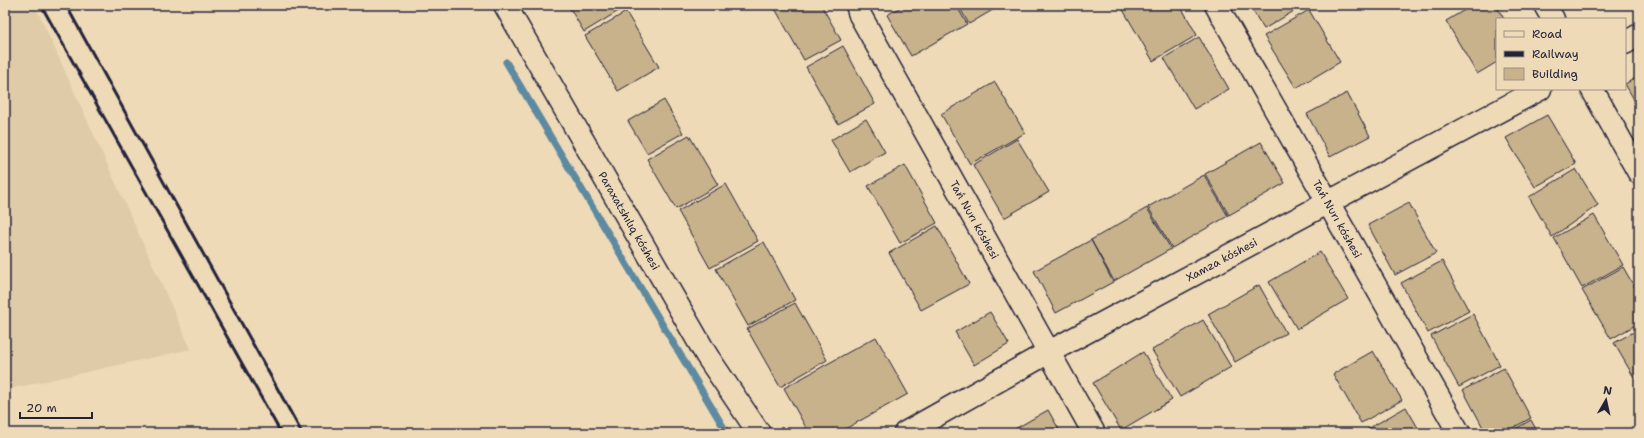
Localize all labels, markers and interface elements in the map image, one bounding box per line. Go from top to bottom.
legend [1496,18,1626,90]
text: Road [1532,26,1563,42]
text: Railway [1532,46,1579,62]
text: Building [1532,66,1578,82]
street label: Paraxatshılıq kóshesi [595,169,663,273]
street label: Tań Nurı kóshesi [1309,177,1365,261]
street label: Tań Nurı kóshesi [946,178,1002,262]
street label: Xamza kóshesi [1184,235,1260,285]
north arrow [1586,380,1626,420]
text: N [1602,383,1613,399]
scale bar [20,394,92,420]
text: 20 m [26,400,57,416]

